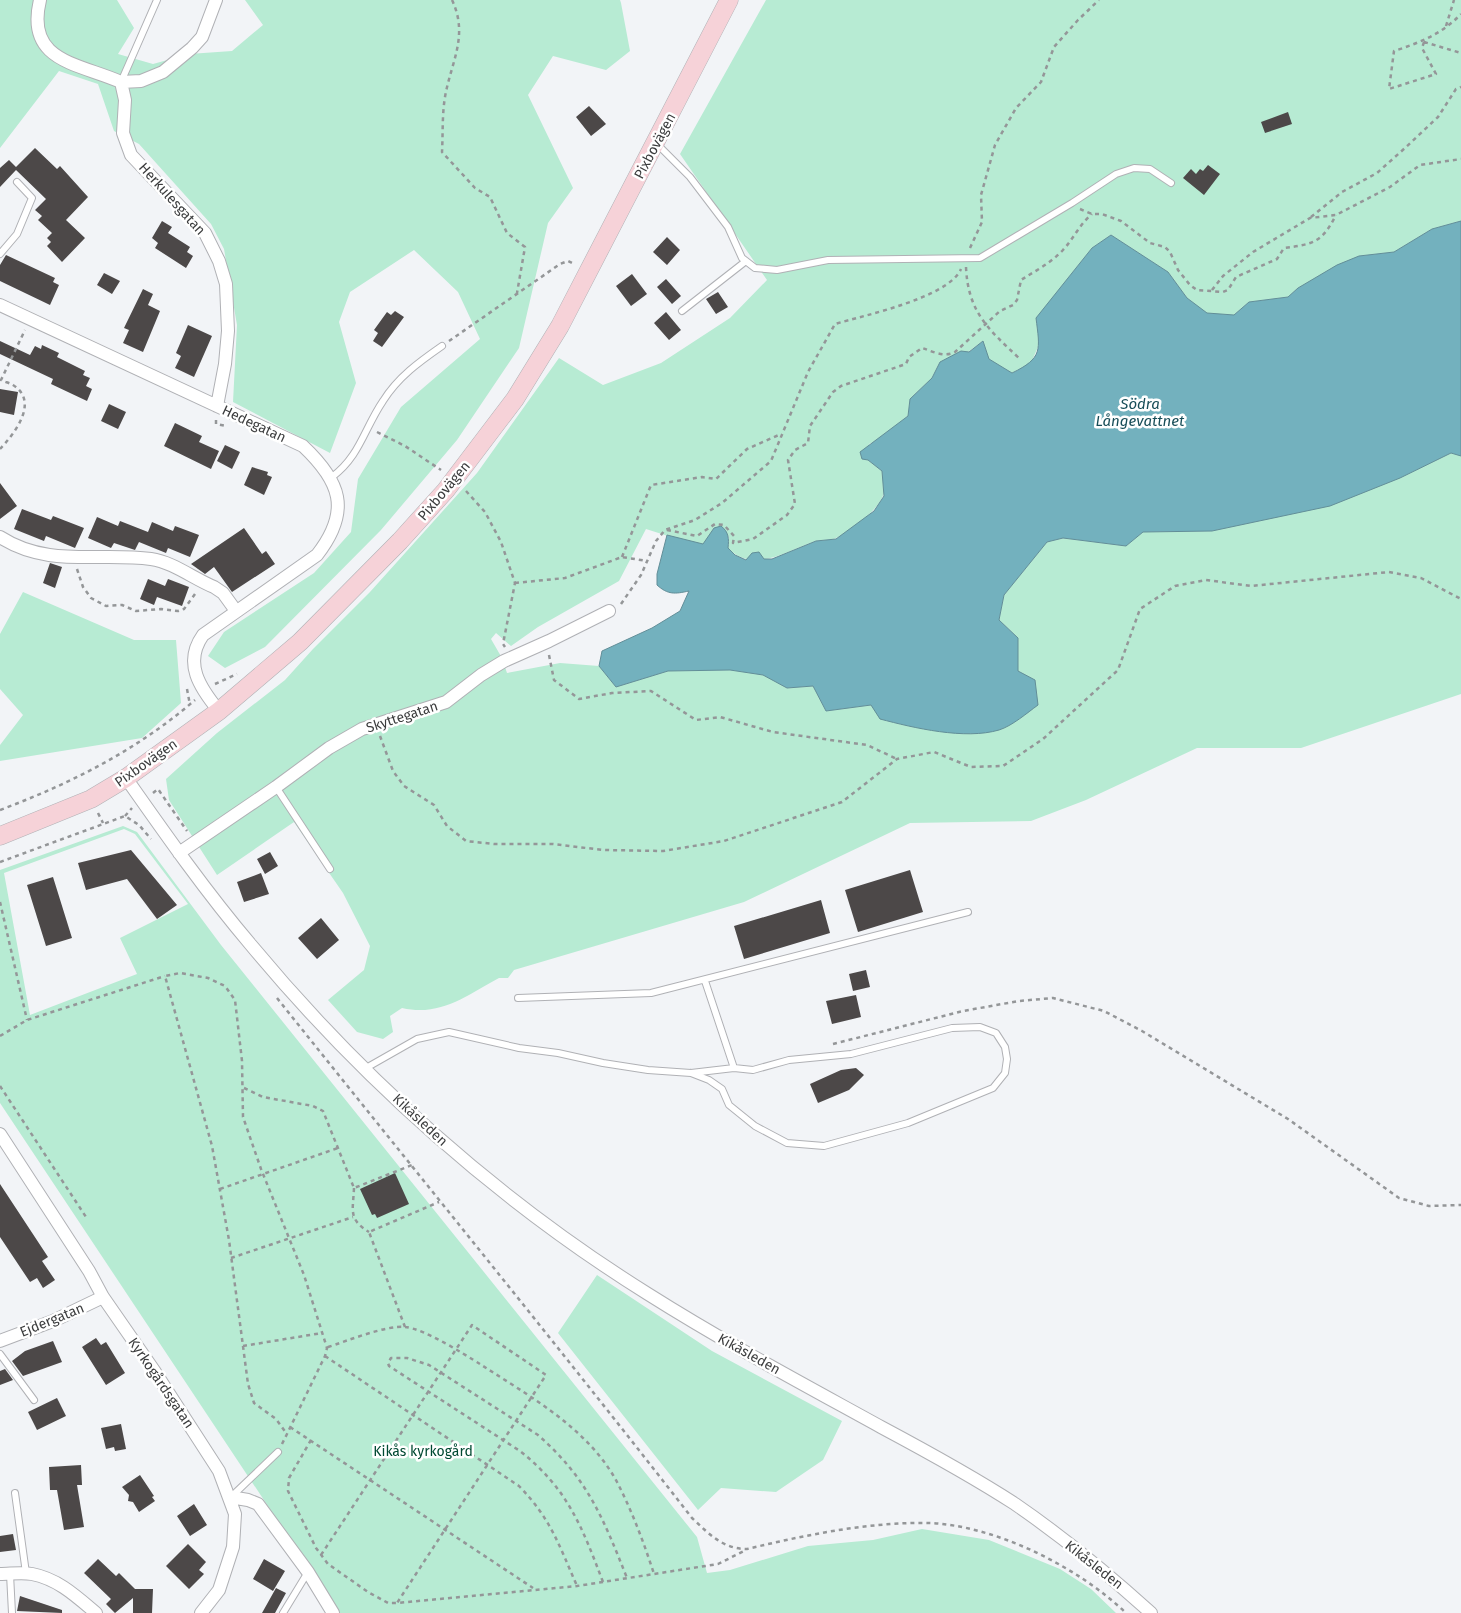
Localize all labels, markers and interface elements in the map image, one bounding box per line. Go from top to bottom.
street label: Pixbovägen [631,110,679,182]
street label: Herkulesgatan [135,159,209,239]
water label: Södra Långevattnet [1096,395,1185,430]
street label: Hedegatan [219,402,289,446]
street label: Pixbovägen [414,458,474,524]
street label: Skyttegatan [364,697,440,737]
street label: Pixbovägen [111,735,181,791]
street label: Kikåsleden [389,1090,451,1150]
street label: Ejdergatan [17,1299,87,1341]
street label: Kikåsleden [715,1330,783,1378]
street label: Kyrkogårdsgatan [124,1334,198,1432]
park label: Kikås kyrkogård [373,1443,473,1460]
street label: Kikåsleden [1062,1537,1126,1593]

